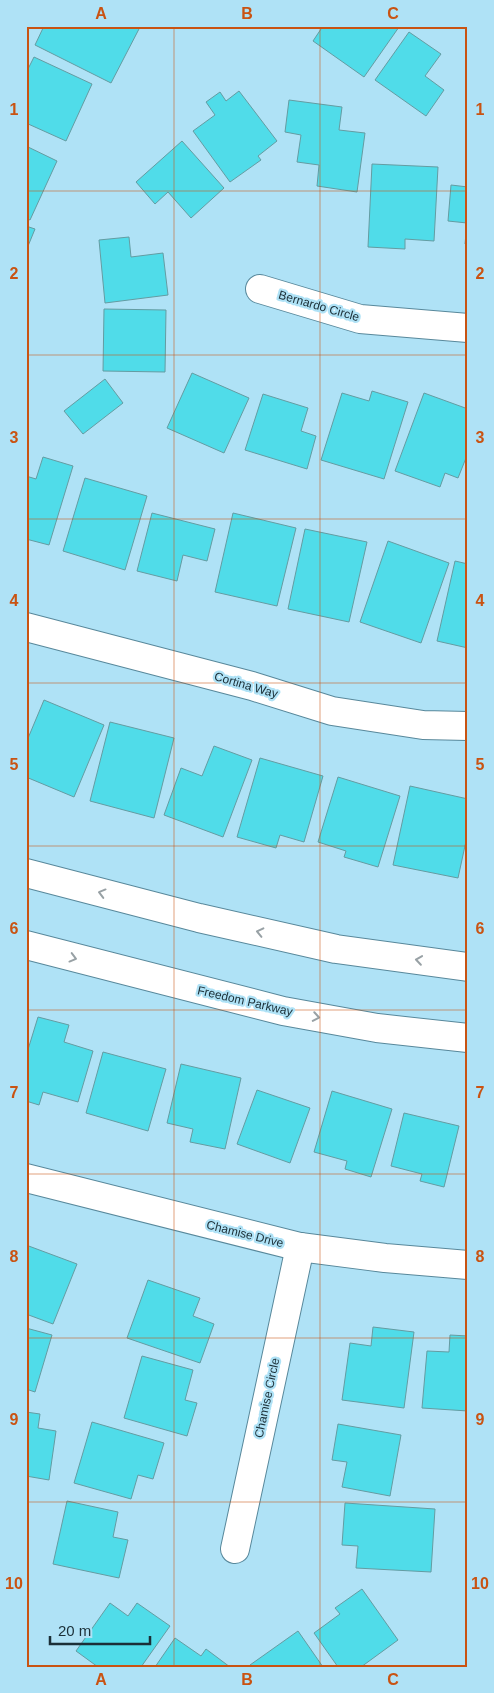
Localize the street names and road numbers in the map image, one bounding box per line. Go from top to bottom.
street label: Bernardo Circle [277,288,361,324]
street label: Cortina Way [213,669,279,701]
street label: Freedom Parkway [196,983,294,1019]
street label: Chamise Drive [205,1218,285,1250]
street label: Chamise Circle [252,1356,282,1439]

